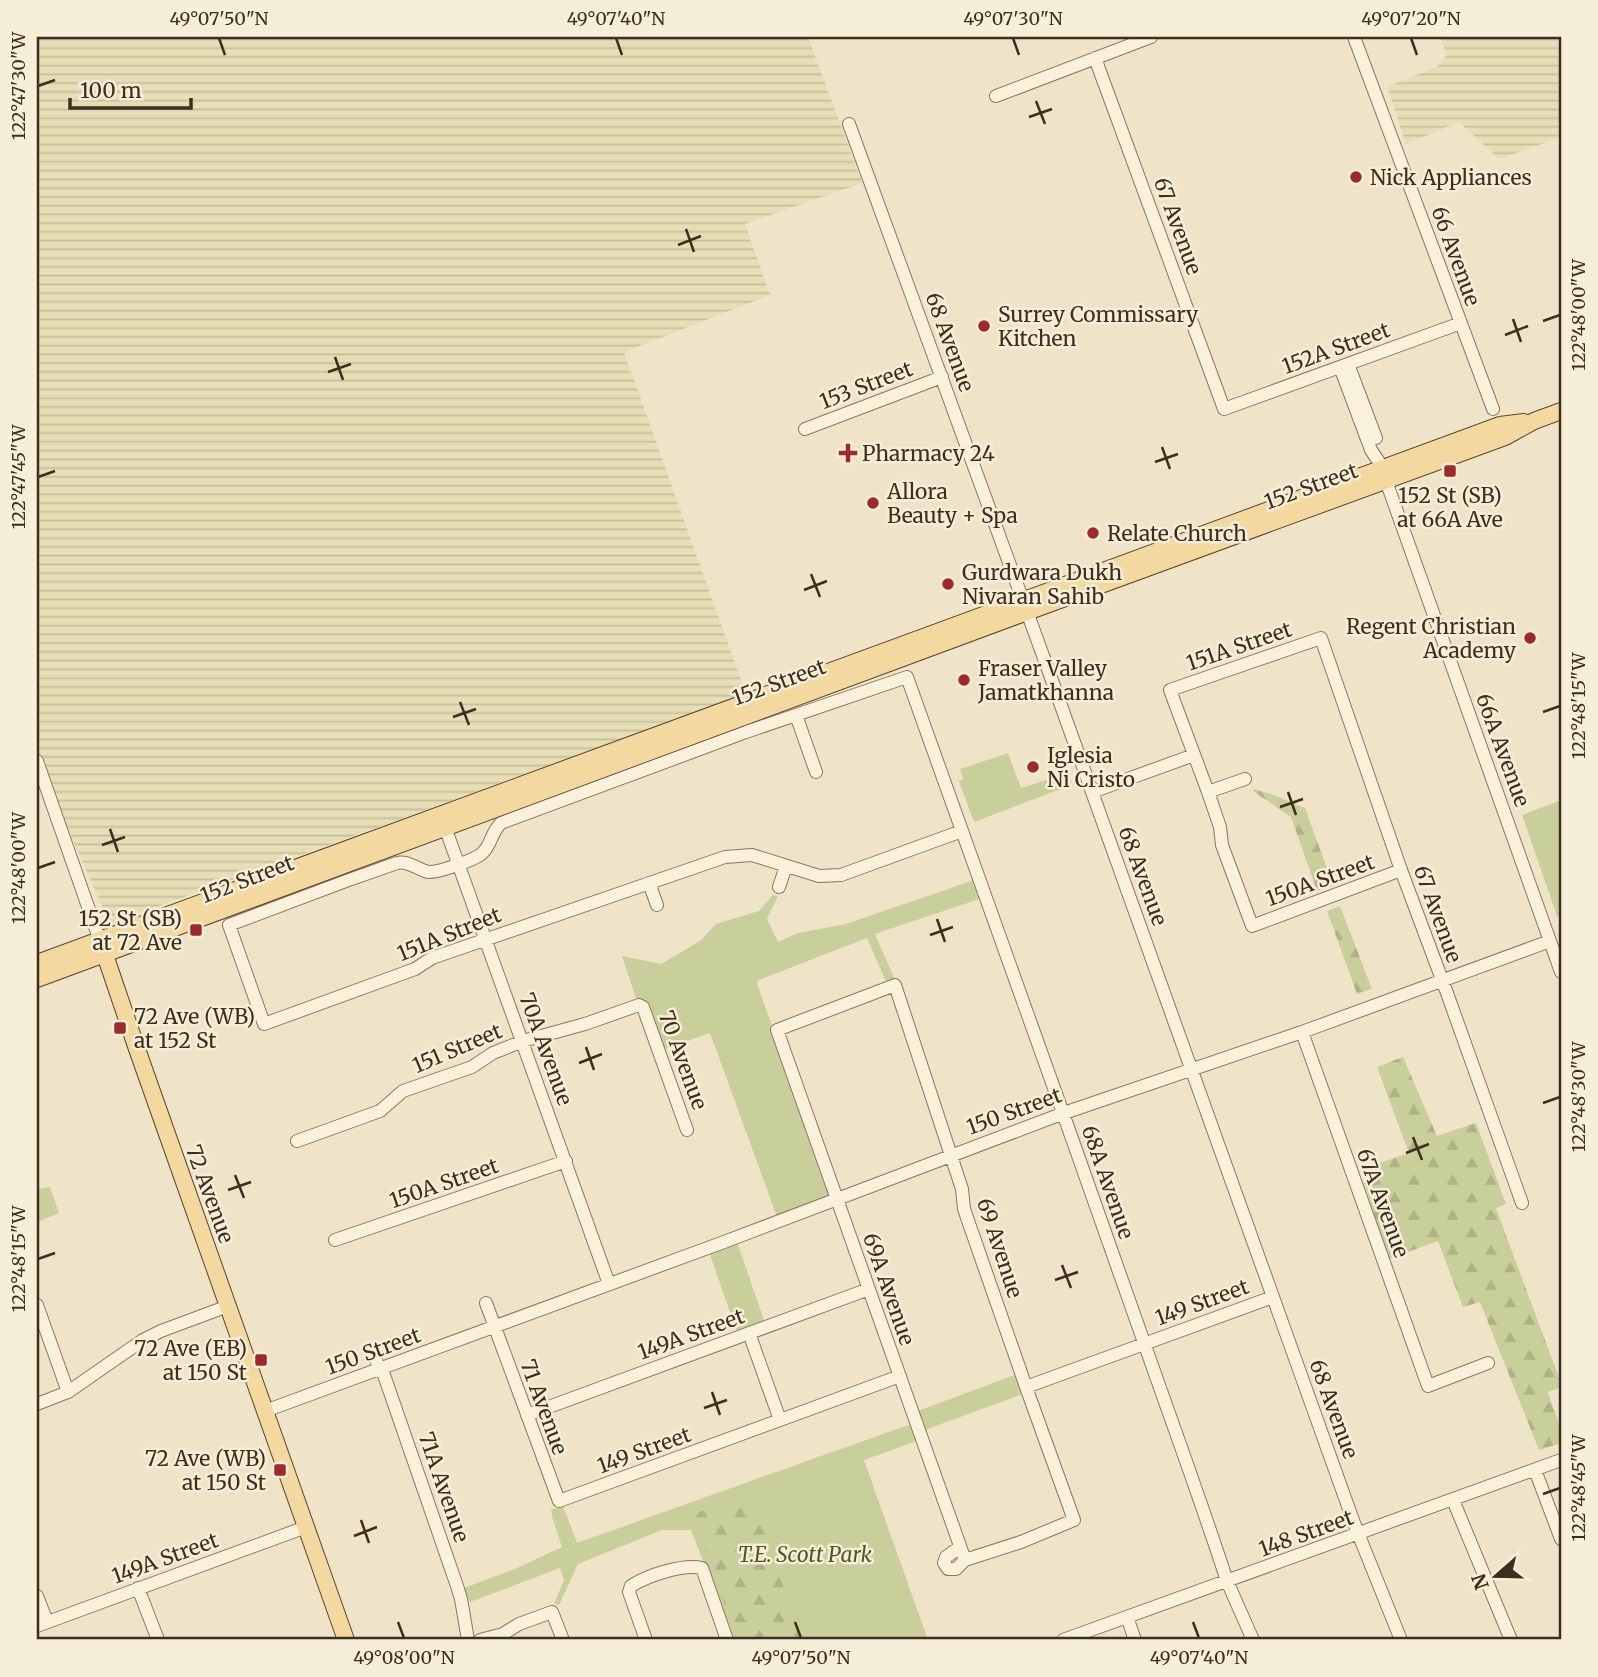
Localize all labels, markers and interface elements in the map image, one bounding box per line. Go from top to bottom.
text: 49°07'50"N [169,7,269,30]
text: 49°07'40"N [567,7,665,30]
text: 49°07'30"N [963,7,1063,30]
text: 49°07'20"N [1361,7,1461,30]
text: 122°47'30"W [7,31,30,140]
scale bar [70,66,191,110]
text: 100 m [80,77,142,104]
place label: Nick Appliances [1370,164,1532,191]
marker: Nick Appliances [1348,169,1364,185]
street label: 67 Avenue [1148,174,1208,278]
street label: 66 Avenue [1426,203,1486,310]
text: 122°48'00"W [1567,258,1590,371]
street label: 68 Avenue [920,289,980,395]
place label: Surrey Commissary Kitchen [998,301,1199,352]
street label: 152A Street [1278,316,1394,380]
marker: Surrey Commissary Kitchen [976,318,992,334]
street label: 153 Street [816,355,916,415]
text: 122°47'45"W [7,424,30,529]
place label: Pharmacy 24 [862,440,995,467]
marker: Pharmacy 24 [840,445,856,461]
street label: 152 Street [1260,457,1362,515]
marker: 152 St (SB) at 66A Ave [1442,463,1458,479]
place label: Allora Beauty + Spa [886,478,1018,529]
place label: 152 St (SB) at 66A Ave [1397,482,1503,533]
marker: Allora Beauty + Spa [865,495,881,511]
place label: Relate Church [1107,520,1247,547]
marker: Relate Church [1085,525,1101,541]
place label: Gurdwara Dukh Nivaran Sahib [962,559,1122,610]
marker: Gurdwara Dukh Nivaran Sahib [940,576,956,592]
place label: Regent Christian Academy [1346,613,1517,664]
street label: 151A Street [1183,615,1295,677]
marker: Regent Christian Academy [1522,630,1538,646]
text: 122°48'15"W [1567,652,1590,759]
street label: 152 Street [728,653,830,711]
place label: Fraser Valley Jamatkhanna [977,655,1114,706]
marker: Fraser Valley Jamatkhanna [956,672,972,688]
street label: 66A Avenue [1470,690,1536,810]
place label: Iglesia Ni Cristo [1047,742,1135,793]
marker: Iglesia Ni Cristo [1025,759,1041,775]
text: 122°48'00"W [7,811,30,924]
street label: 68 Avenue [1113,823,1173,929]
street label: 150A Street [1262,848,1378,912]
street label: 152 Street [197,849,297,909]
street label: 67 Avenue [1408,862,1468,966]
street label: 151A Street [393,901,505,967]
place label: 152 St (SB) at 72 Ave [79,905,182,956]
marker: 152 St (SB) at 72 Ave [188,922,204,938]
street label: 70A Avenue [513,989,579,1109]
place label: 72 Ave (WB) at 152 St [134,1003,255,1054]
street label: 70 Avenue [653,1007,713,1113]
street label: 151 Street [408,1017,506,1079]
marker: 72 Ave (WB) at 152 St [112,1020,128,1036]
text: 122°48'30"W [1567,1041,1590,1152]
street label: 150 Street [963,1081,1065,1141]
street label: 68A Avenue [1076,1122,1140,1243]
street label: 72 Avenue [180,1141,240,1247]
street label: 67A Avenue [1351,1145,1415,1261]
street label: 150A Street [386,1152,502,1214]
street label: 69 Avenue [971,1195,1029,1301]
text: 122°48'15"W [7,1205,30,1312]
street label: 69A Avenue [857,1229,921,1349]
street label: 149 Street [1151,1273,1253,1331]
street label: 149A Street [634,1302,748,1366]
street label: 150 Street [322,1321,424,1381]
place label: 72 Ave (EB) at 150 St [134,1335,247,1386]
marker: 72 Ave (EB) at 150 St [253,1352,269,1368]
street label: 71 Avenue [514,1356,574,1459]
street label: 68 Avenue [1304,1356,1364,1462]
street label: 149 Street [593,1421,695,1479]
street label: 71A Avenue [413,1428,475,1546]
text: 122°48'45"W [1567,1434,1590,1541]
place label: 72 Ave (WB) at 150 St [145,1445,266,1496]
marker: 72 Ave (WB) at 150 St [272,1462,288,1478]
street label: 148 Street [1255,1503,1357,1563]
street label: 149A Street [108,1526,222,1590]
north arrow [1462,1540,1532,1610]
park label: T.E. Scott Park [738,1541,873,1568]
text: N [1466,1571,1494,1593]
text: 49°08'00"N [353,1646,455,1669]
text: 49°07'50"N [751,1646,851,1669]
text: 49°07'40"N [1150,1646,1248,1669]

